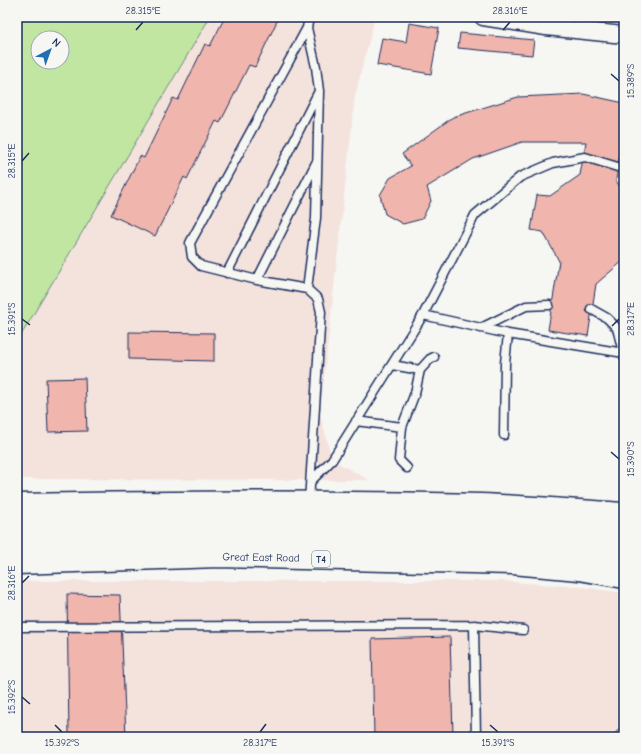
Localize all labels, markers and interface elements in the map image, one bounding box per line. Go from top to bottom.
text: 28.315°E [126,5,160,17]
text: 28.316°E [493,5,527,17]
north arrow [30,30,70,70]
text: N [49,36,63,50]
text: 15.389°S [625,63,637,98]
text: 28.315°E [6,144,18,178]
text: 15.391°S [6,302,18,336]
text: 28.317°E [625,302,637,336]
text: 15.390°S [625,441,637,477]
street label: Great East Road [222,550,300,565]
road number: T4 [312,551,330,567]
text: 28.316°E [6,566,18,600]
text: 15.392°S [6,679,18,714]
text: 15.392°S [45,737,80,749]
text: 28.317°E [243,737,277,749]
text: 15.391°S [481,737,515,749]

